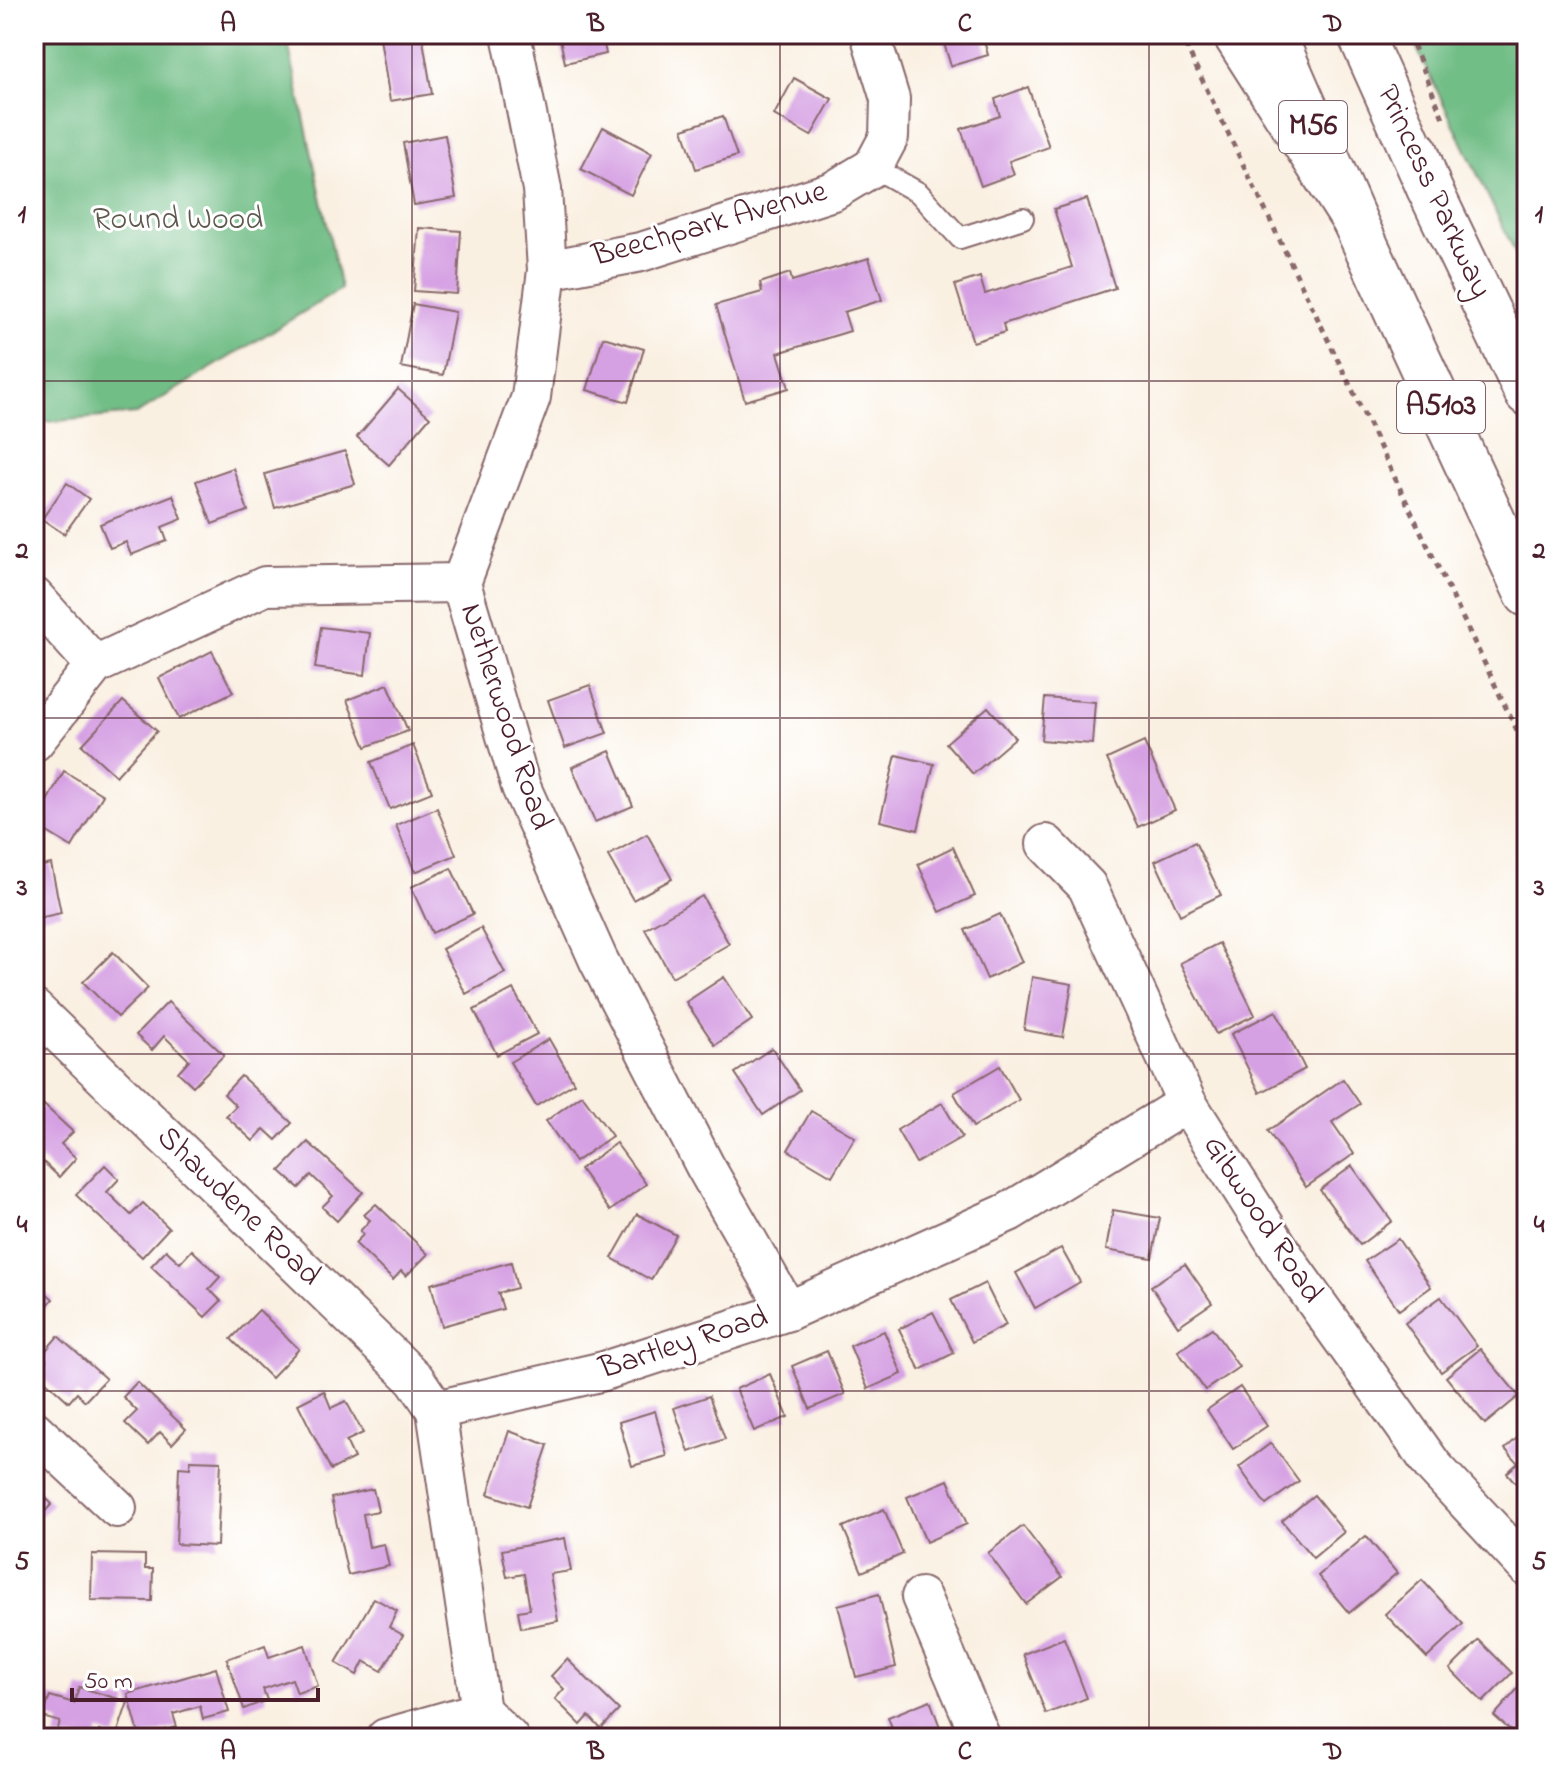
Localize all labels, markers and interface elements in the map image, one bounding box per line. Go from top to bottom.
text: A [220,6,236,44]
text: B [586,6,605,44]
text: C [958,6,972,44]
text: D [1322,6,1343,44]
street label: Princess Parkway [1363,77,1503,307]
road number: M56 [1279,101,1347,153]
street label: Beechpark Avenue [586,169,833,281]
text: 1 [18,197,27,235]
park label: Round Wood [93,197,263,244]
text: 1 [1535,197,1544,235]
road number: A5103 [1397,381,1485,433]
text: 2 [15,533,29,571]
text: 2 [1532,533,1546,571]
street label: Netherwood Road [446,598,564,836]
text: 3 [16,870,28,908]
text: 3 [1533,870,1545,908]
street label: Shawdene Road [145,1116,331,1298]
street label: Gibwood Road [1190,1127,1334,1313]
text: 4 [17,1207,28,1245]
text: 4 [1534,1207,1545,1245]
street label: Bartley Road [593,1295,774,1394]
text: 5 [15,1544,30,1582]
text: 5 [1532,1544,1547,1582]
scale bar [72,1652,318,1702]
text: 50 m [84,1665,133,1700]
text: A [220,1734,236,1772]
text: B [586,1734,605,1772]
text: C [958,1734,972,1772]
text: D [1322,1734,1343,1772]

